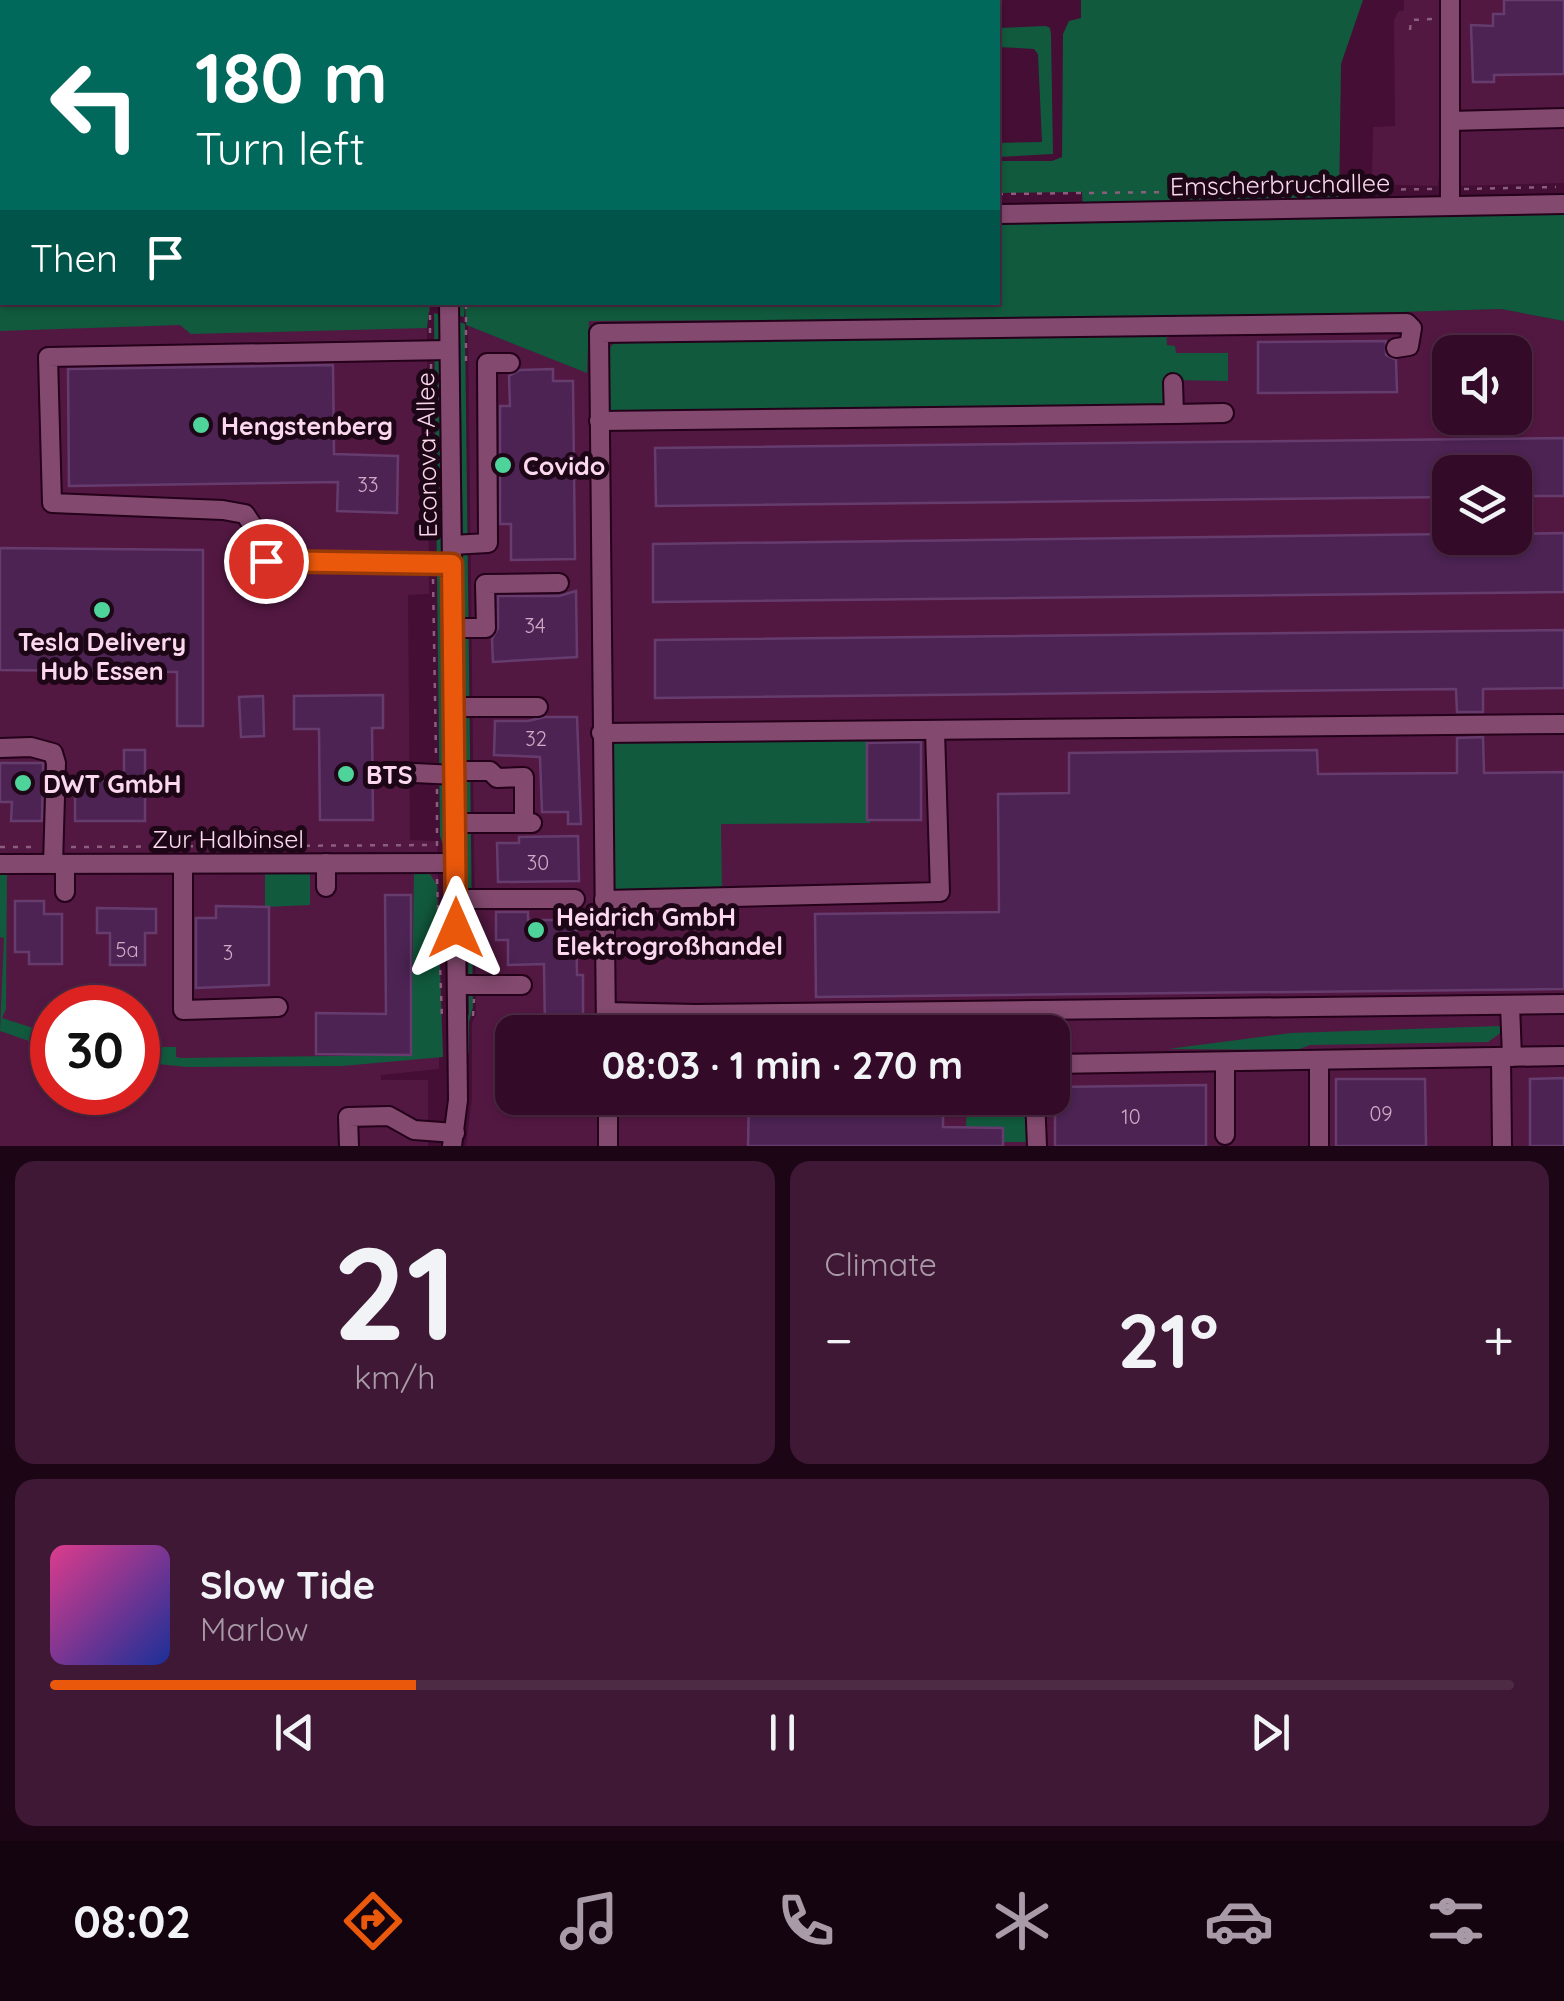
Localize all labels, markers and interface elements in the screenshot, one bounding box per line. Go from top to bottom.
text: 180 m [195,33,388,121]
icon: left [30,40,160,170]
text: Turn left [195,120,365,176]
street label: Emscherbruchallee [1170,167,1390,201]
icon: arrive [138,230,193,285]
text: Then [30,234,118,282]
map controls [1432,335,1532,555]
button: sound [1432,335,1532,435]
street label: Econova-Allee [409,372,443,538]
place label: Hengstenberg [221,410,393,441]
marker: Hengstenberg [190,414,212,436]
place label: Covido [523,450,605,481]
marker: Covido [492,454,514,476]
button: layers [1432,455,1532,555]
house number: 33 [358,472,378,497]
pin [224,519,309,604]
icon: arrive [239,534,294,589]
marker: Tesla Delivery Hub Essen [91,599,113,621]
house number: 34 [524,613,546,638]
place label: Tesla Delivery Hub Essen [18,626,186,686]
house number: 32 [525,726,547,751]
place label: BTS [366,759,413,790]
marker: BTS [335,763,357,785]
place label: DWT GmbH [43,768,181,799]
marker: DWT GmbH [12,772,34,794]
street label: Zur Halbinsel [152,823,304,854]
house number: 30 [527,850,549,875]
position arrow [404,876,508,980]
place label: Heidrich GmbH Elektrogroßhandel [556,901,783,961]
marker: Heidrich GmbH Elektrogroßhandel [525,919,547,941]
house number: 5a [115,937,139,962]
house number: 3 [223,940,233,965]
speed limit sign: 30 [30,985,160,1115]
text: 08:03 · 1 min · 270 m [602,1041,963,1089]
house number: 09 [1369,1101,1393,1126]
house number: 10 [1121,1104,1141,1129]
text: 21 [332,1210,457,1373]
text: Climate [825,1244,937,1284]
text: 21° [1117,1293,1219,1387]
text: − [825,1305,853,1374]
text: + [1483,1305,1514,1374]
text: km/h [354,1357,435,1397]
text: Slow Tide [200,1561,375,1609]
text: Marlow [200,1609,309,1649]
icon: previous [267,1705,322,1760]
icon: pause [755,1705,810,1760]
icon: next [1243,1705,1298,1760]
icon: directions [338,1886,408,1956]
icon: music [554,1886,624,1956]
icon: phone [771,1886,841,1956]
icon: climate [987,1886,1057,1956]
icon: car [1204,1886,1274,1956]
icon: filters [1421,1886,1491,1956]
text: 08:02 [73,1893,191,1949]

